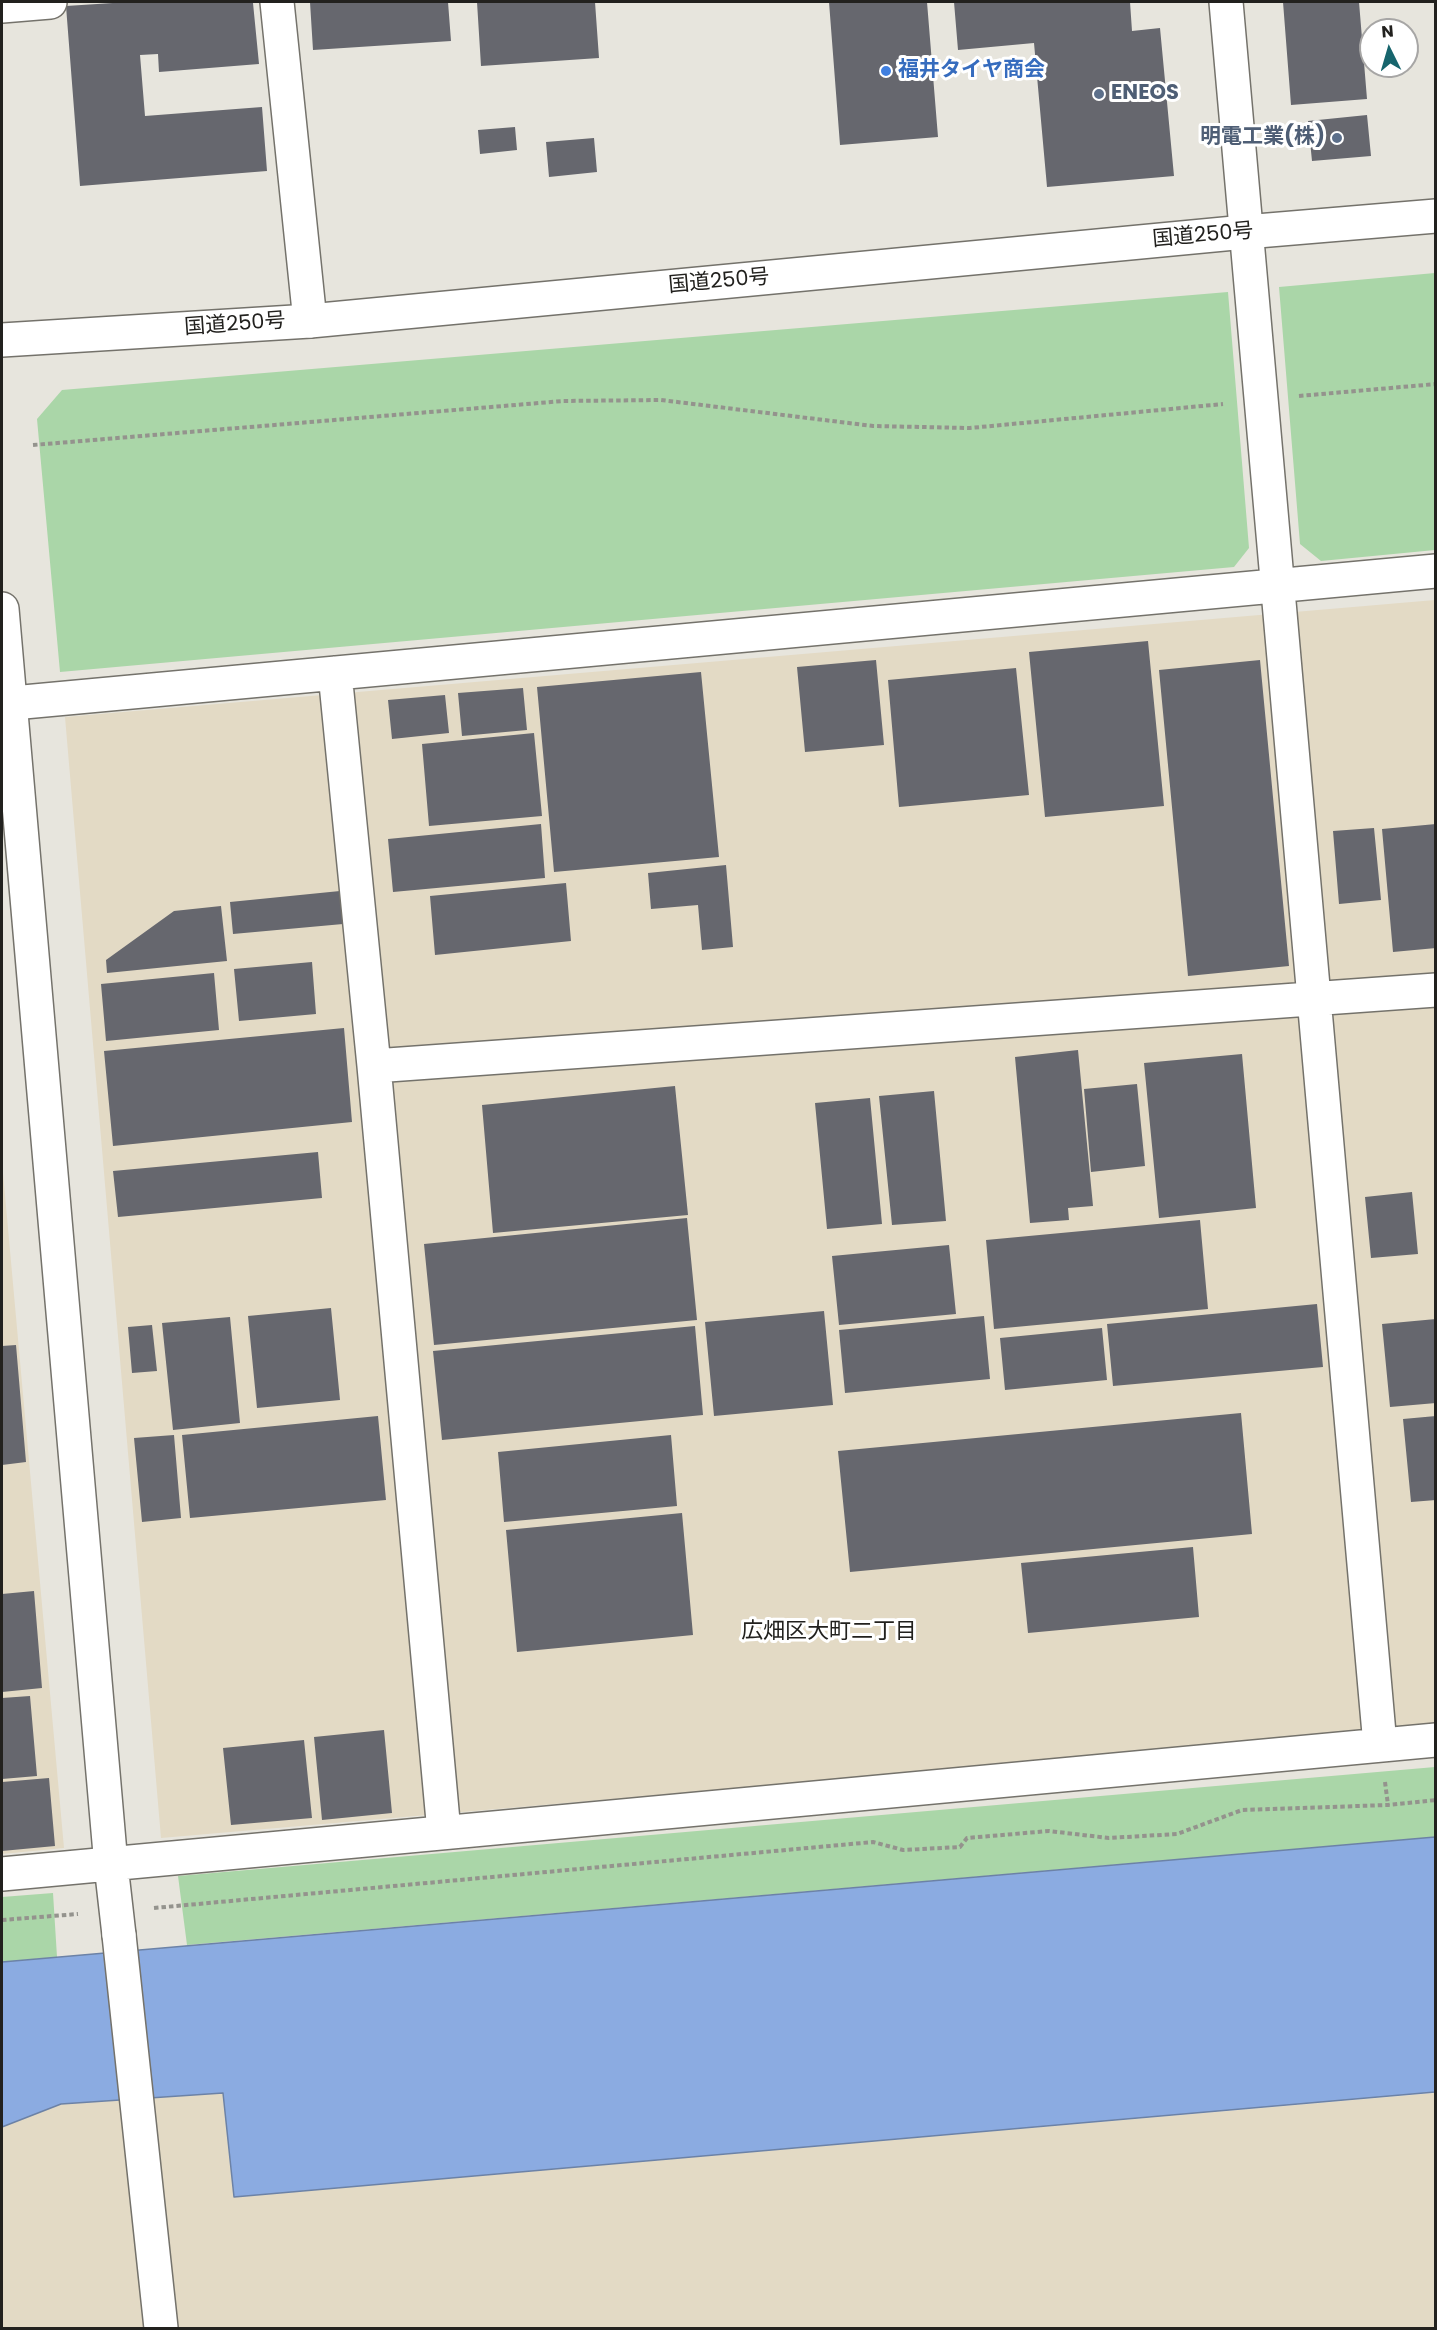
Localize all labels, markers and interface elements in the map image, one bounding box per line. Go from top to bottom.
north arrow [1359,18,1419,78]
text: N [1381,20,1395,44]
place label: 福井タイヤ商会 [898,58,1045,84]
marker: 福井タイヤ商会 [879,64,893,78]
place label: ENEOS [1111,81,1179,107]
marker: ENEOS [1092,87,1106,101]
place label: 明電工業(株) [1200,125,1325,151]
marker: 明電工業(株) [1330,131,1344,145]
street label: 国道250号 [1151,219,1255,253]
street label: 国道250号 [667,265,771,299]
street label: 国道250号 [184,309,286,341]
district label: 広畑区大町二丁目 [741,1619,917,1645]

